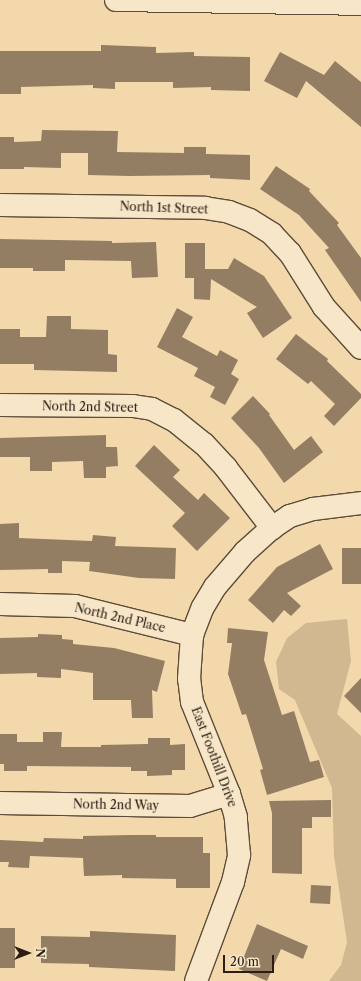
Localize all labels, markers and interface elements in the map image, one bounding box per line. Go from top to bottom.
street label: North 1st Street [119,199,209,217]
street label: North 2nd Street [42,399,138,415]
street label: North 2nd Place [73,601,167,635]
street label: East Foothill Drive [188,705,240,809]
street label: North 2nd Way [73,797,159,813]
north arrow [8,933,48,973]
scale bar [225,947,276,973]
text: N [33,948,47,958]
text: 20 m [230,954,259,969]

